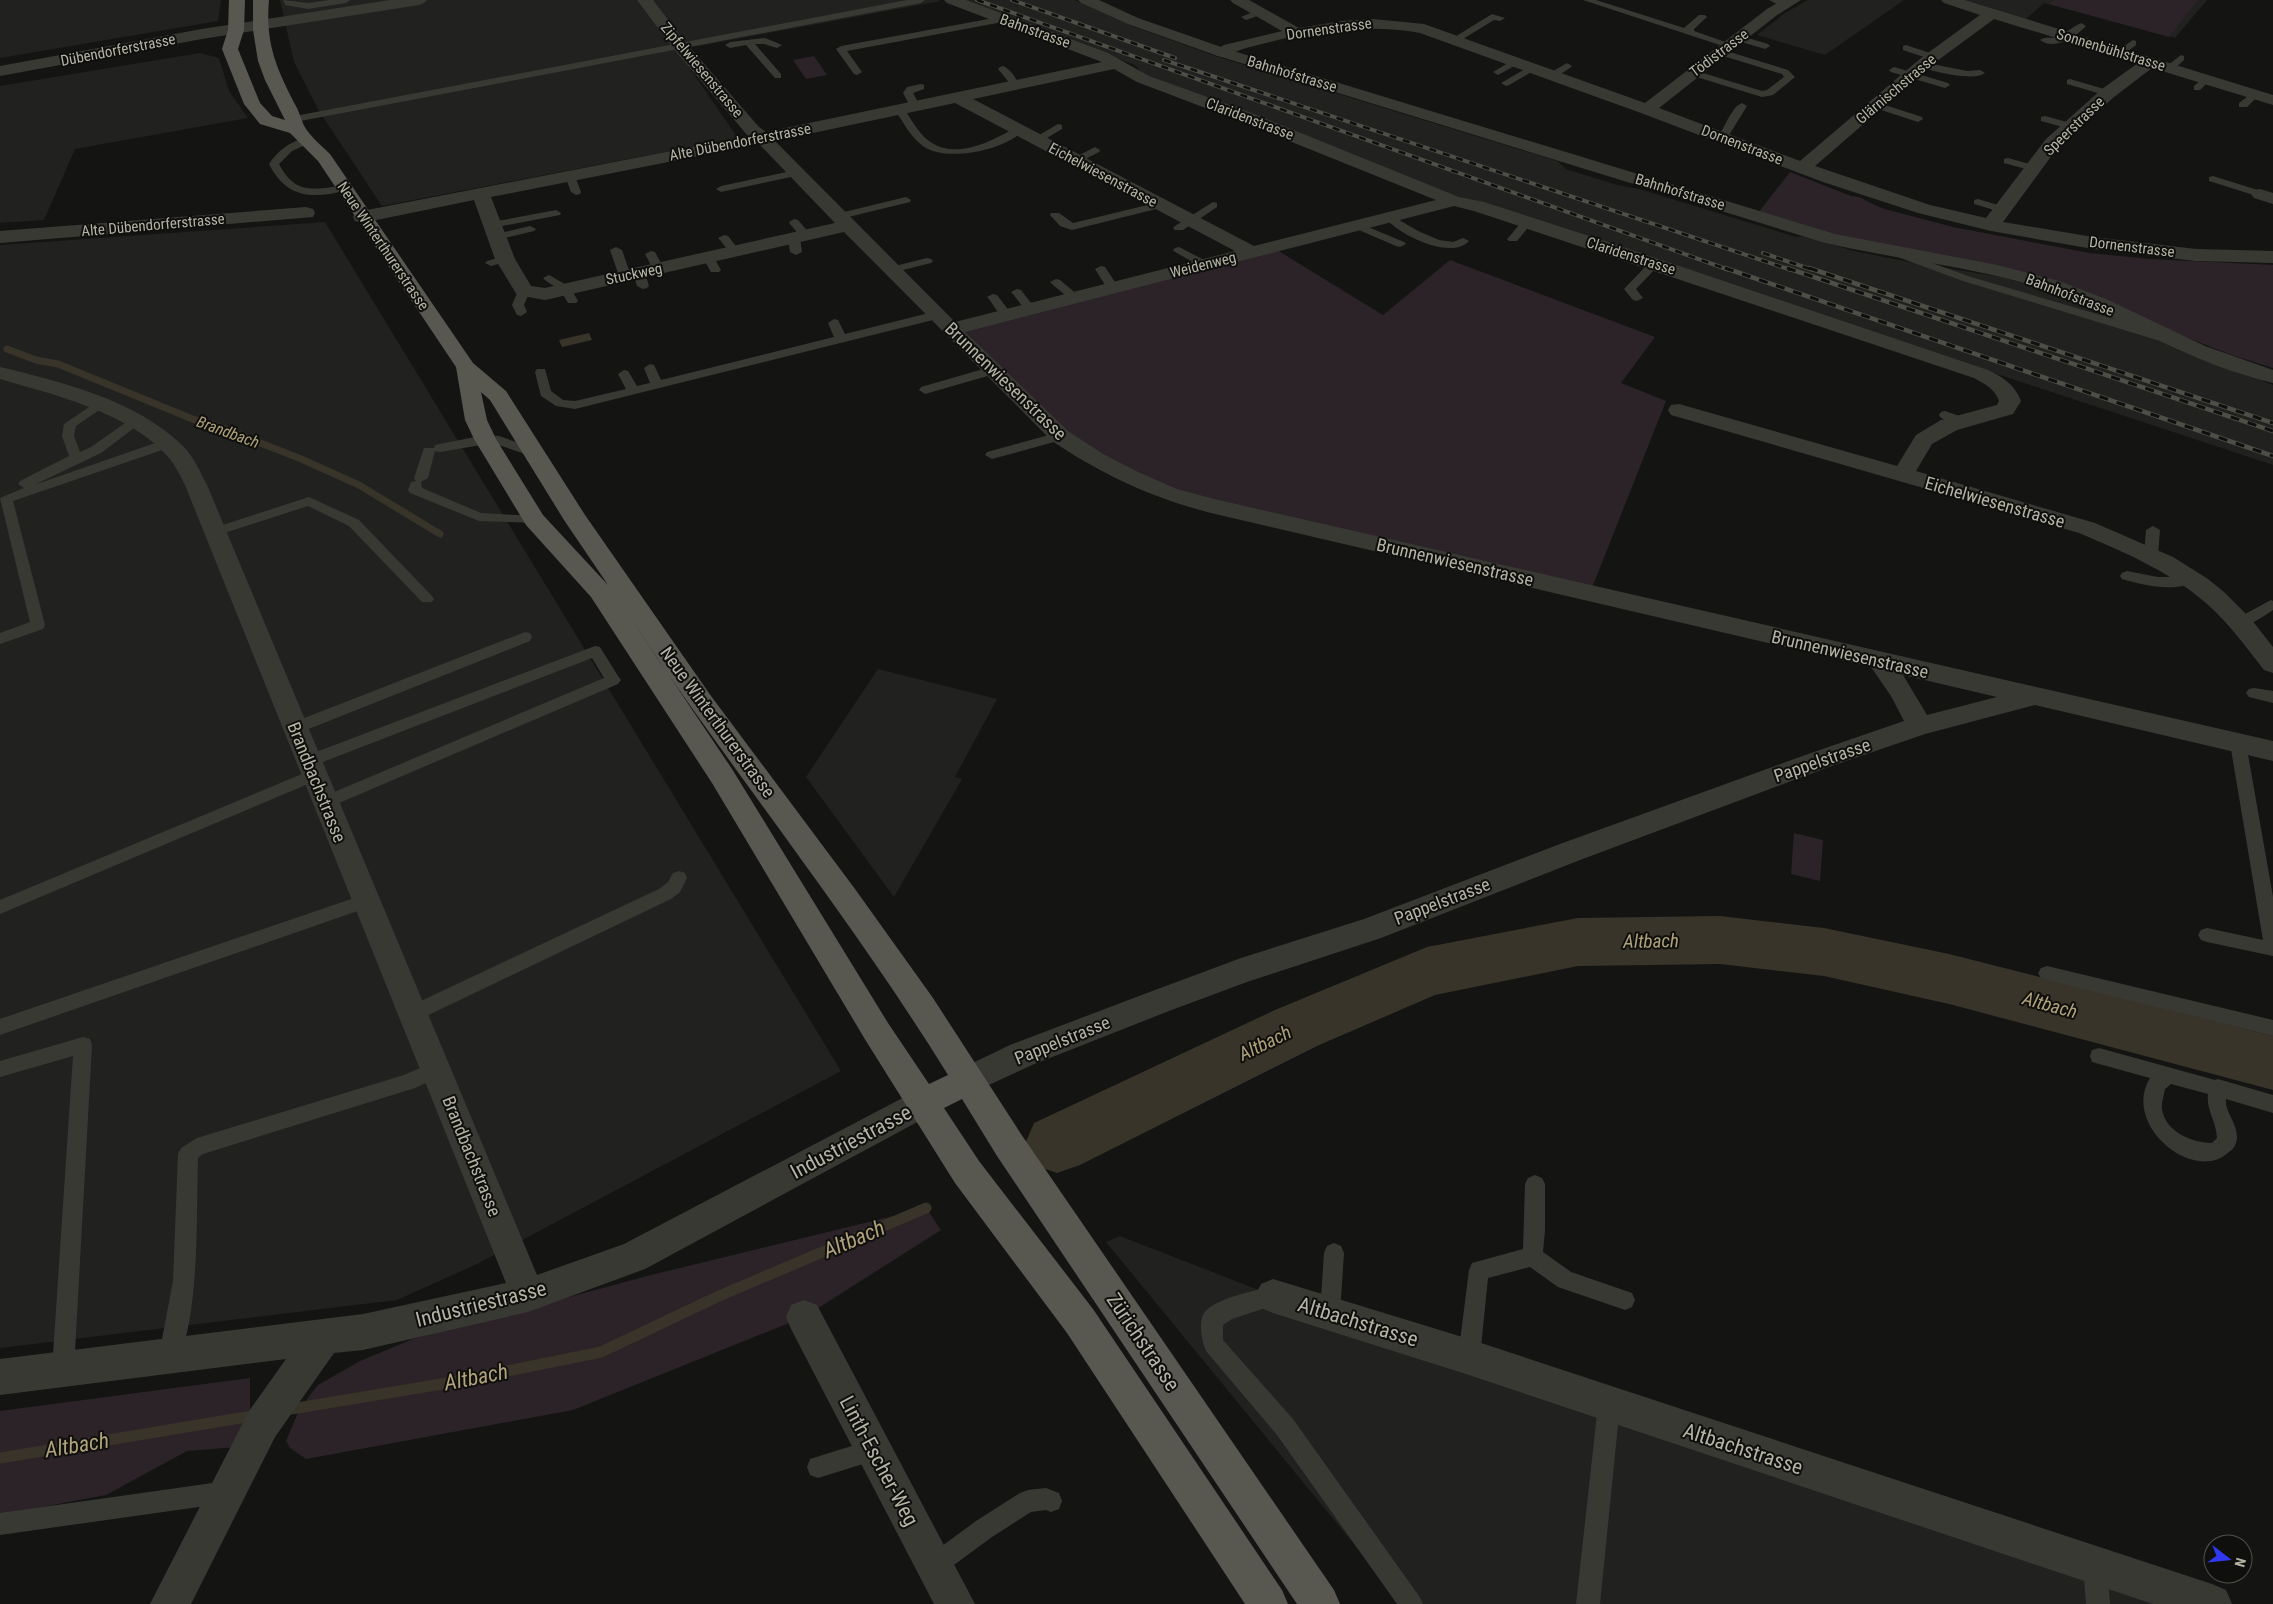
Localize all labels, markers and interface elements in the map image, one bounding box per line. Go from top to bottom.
street label: Bahnstrasse [997,10,1073,52]
street label: Dornenstrasse [1285,14,1373,44]
street label: Zipfelwiesenstrasse [657,19,747,121]
street label: Tödistrasse [1686,25,1752,81]
street label: Sonnenbühlstrasse [2054,25,2168,75]
street label: Dübendorferstrasse [59,30,177,70]
street label: Glärnischstrasse [1852,50,1940,128]
street label: Bahnhofstrasse [1245,52,1339,96]
street label: Speerstrasse [2040,93,2108,159]
street label: Claridenstrasse [1204,94,1296,144]
street label: Alte Dübendorferstrasse [668,119,812,165]
street label: Dornenstrasse [1699,121,1785,169]
street label: Eichelwiesenstrasse [1046,139,1160,211]
street label: Bahnhofstrasse [1633,170,1727,214]
street label: Neue Winterthurerstrasse [333,178,433,314]
street label: Alte Dübendorferstrasse [81,210,225,240]
street label: Claridenstrasse [1584,233,1678,279]
street label: Dornenstrasse [2088,233,2176,261]
street label: Weidenweg [1168,248,1238,282]
street label: Stuckweg [604,259,664,289]
street label: Bahnhofstrasse [2023,270,2117,320]
street label: Brunnenwiesenstrasse [941,318,1071,444]
water label: Brandbach [194,412,262,452]
street label: Eichelwiesenstrasse [1923,472,2067,532]
street label: Brunnenwiesenstrasse [1374,534,1536,590]
street label: Brunnenwiesenstrasse [1769,626,1931,682]
street label: Neue Winterthurerstrasse [656,643,780,801]
street label: Brandbachstrasse [283,719,351,845]
street label: Pappelstrasse [1771,734,1873,786]
street label: Pappelstrasse [1391,873,1493,929]
water label: Altbach [1622,929,1679,953]
water label: Altbach [2019,986,2080,1023]
street label: Pappelstrasse [1011,1011,1113,1069]
water label: Altbach [1234,1020,1295,1066]
street label: Brandbachstrasse [438,1093,506,1219]
street label: Industriestrasse [786,1100,916,1184]
water label: Altbach [819,1215,889,1263]
street label: Industriestrasse [413,1276,549,1332]
street label: Zürichstrasse [1102,1289,1185,1396]
street label: Altbachstrasse [1295,1292,1421,1352]
water label: Altbach [441,1359,510,1396]
street label: Linth-Escher-Weg [835,1392,923,1530]
street label: Altbachstrasse [1680,1418,1806,1480]
water label: Altbach [42,1428,111,1463]
north arrow [2203,1534,2253,1584]
text: N [2232,1556,2249,1569]

